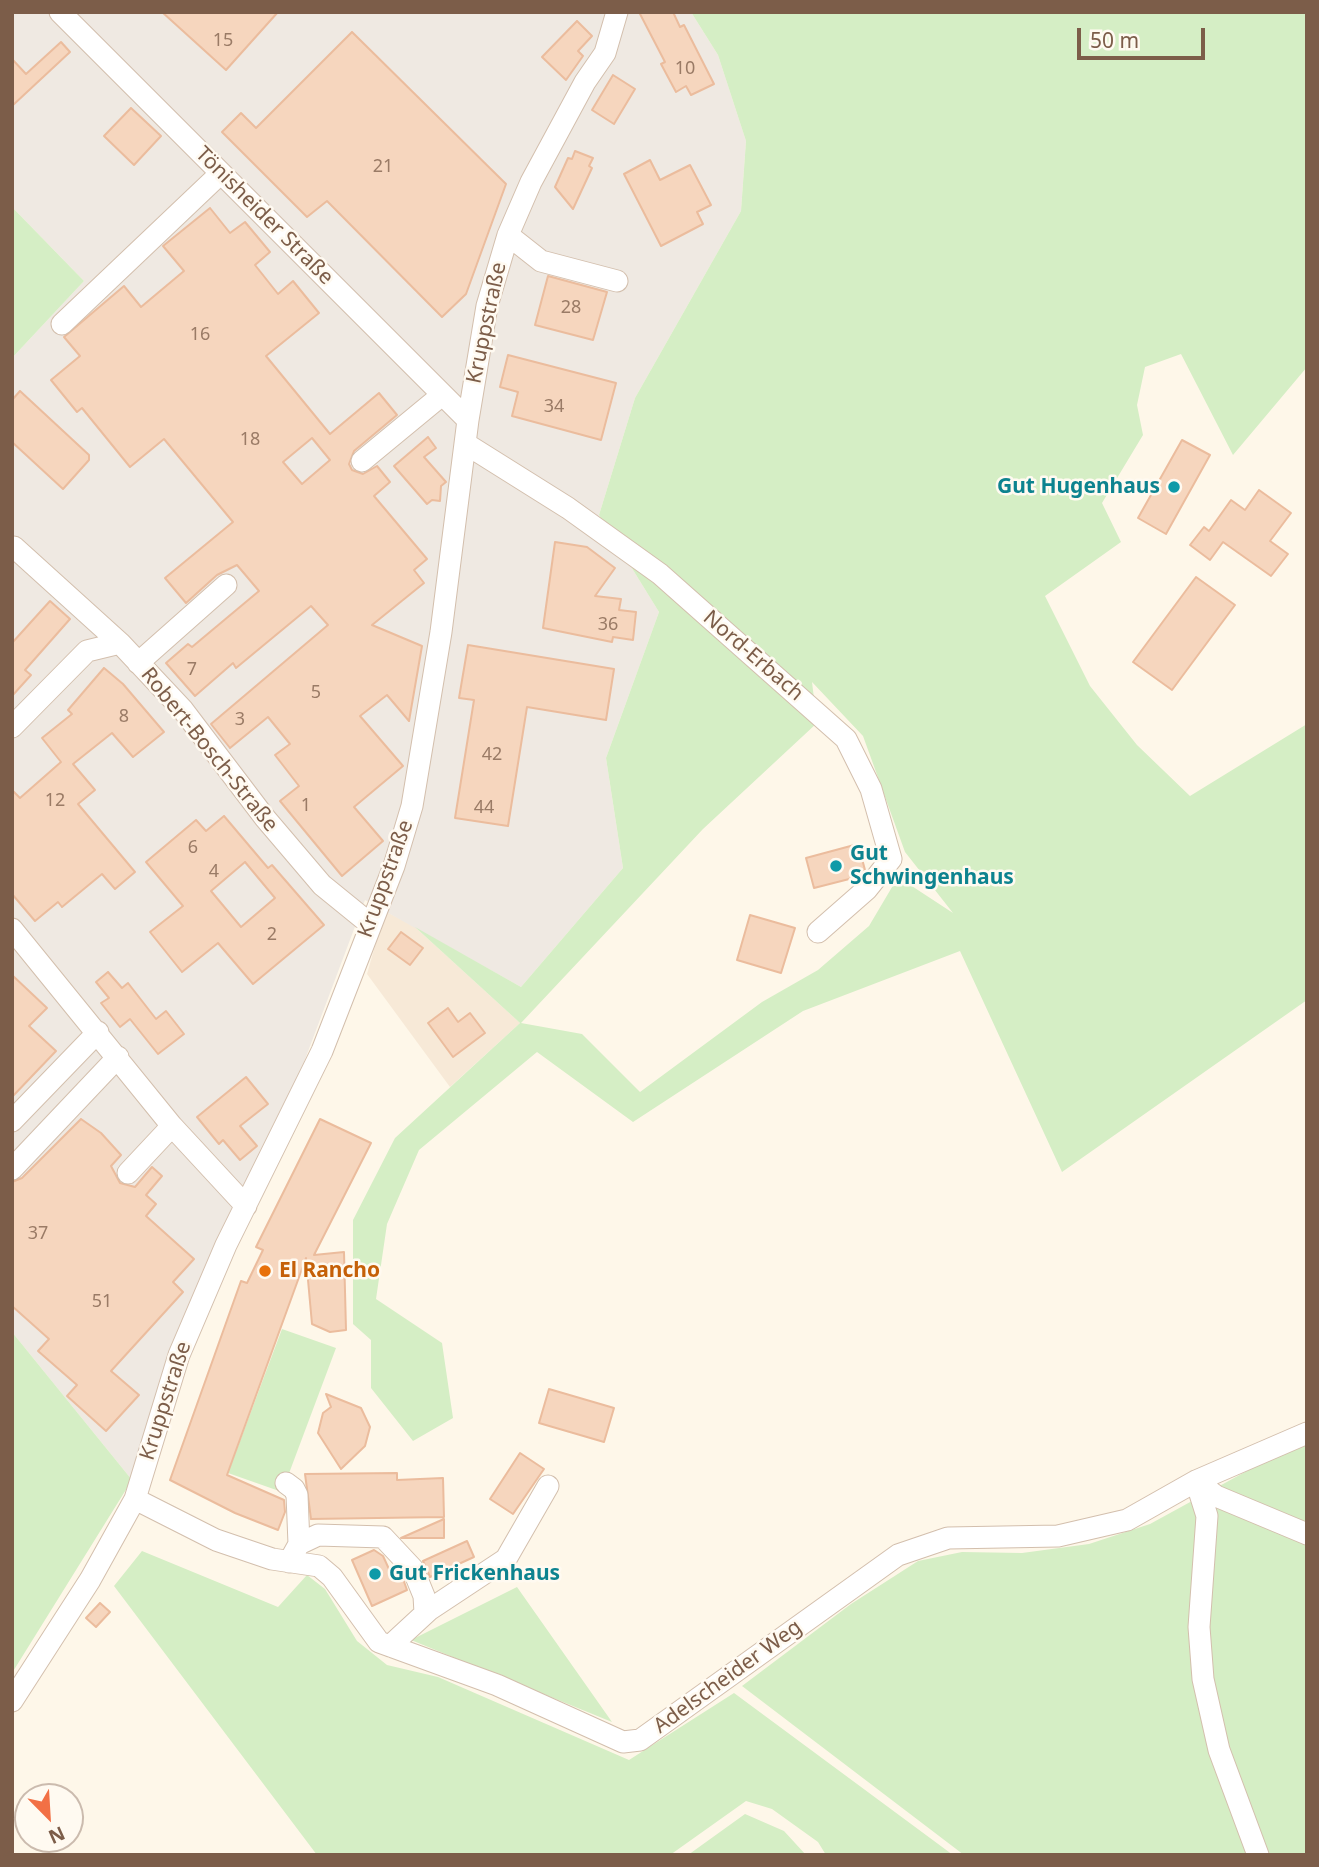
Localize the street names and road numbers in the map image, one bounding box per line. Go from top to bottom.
street label: Tönisheider Straße [190,142,338,290]
street label: Kruppstraße [462,260,512,386]
street label: Nord-Erbach [698,606,808,706]
street label: Robert-Bosch-Straße [135,663,283,837]
street label: Kruppstraße [353,817,419,941]
street label: Kruppstraße [135,1338,197,1464]
street label: Adelscheider Weg [649,1615,807,1739]

